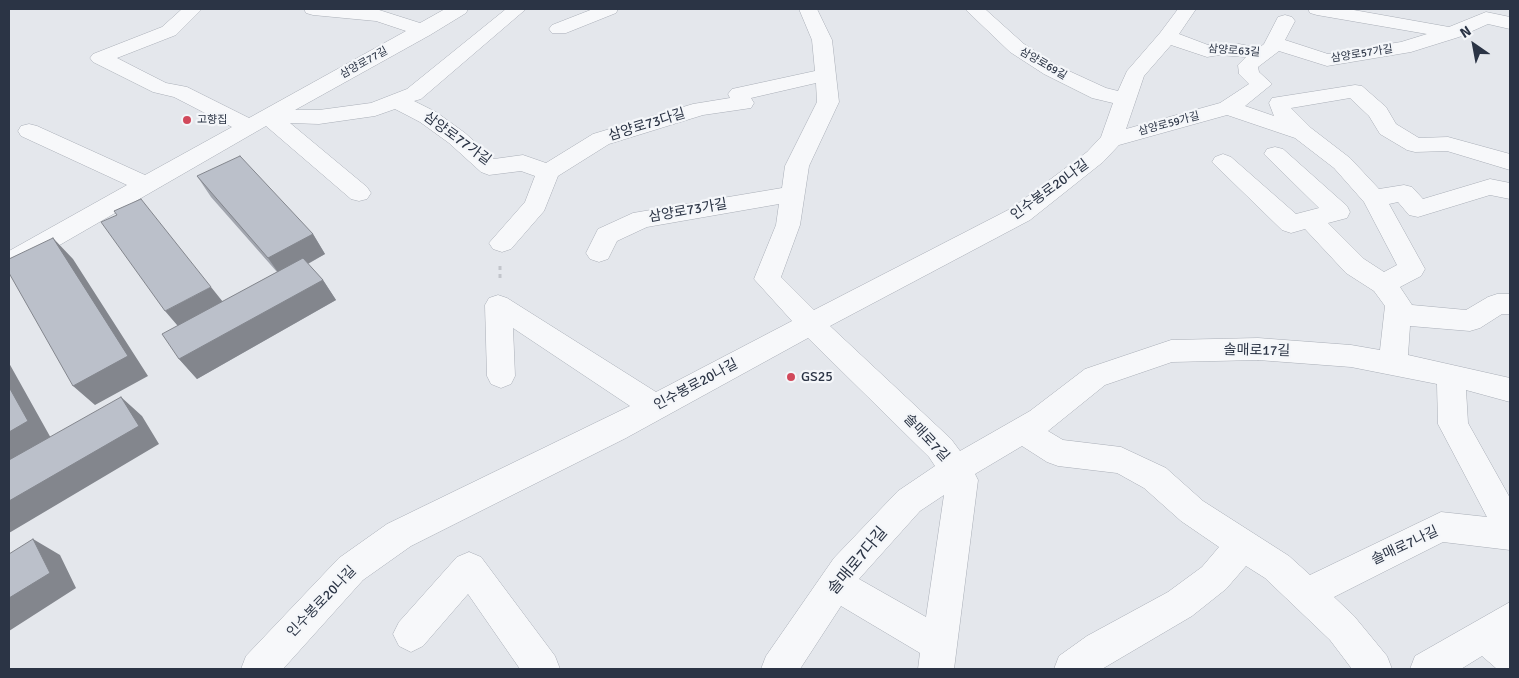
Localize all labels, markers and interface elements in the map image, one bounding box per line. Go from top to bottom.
north arrow [1449,20,1499,70]
text: N [1457,22,1474,42]
street label: 삼양로63길 [1207,43,1261,59]
street label: 삼양로57가길 [1330,43,1394,65]
street label: 삼양로77길 [338,45,390,81]
street label: 삼양로69길 [1017,45,1069,83]
street label: 삼양로73다길 [607,105,687,145]
street label: 삼양로77가길 [420,109,494,169]
street label: 삼양로59가길 [1137,110,1201,138]
place label: 고향집 [197,113,227,127]
marker: 고향집 [181,114,193,126]
street label: 인수봉로20나길 [1008,156,1092,224]
street label: 삼양로73가길 [647,196,729,226]
street label: 솔매로17길 [1224,342,1290,360]
street label: 인수봉로20나길 [651,356,741,414]
place label: GS25 [801,369,833,385]
marker: GS25 [785,371,797,383]
street label: 솔매로7길 [900,411,952,465]
street label: 솔매로7다길 [824,523,892,599]
street label: 솔매로7나길 [1369,523,1441,569]
street label: 인수봉로20나길 [284,563,360,641]

